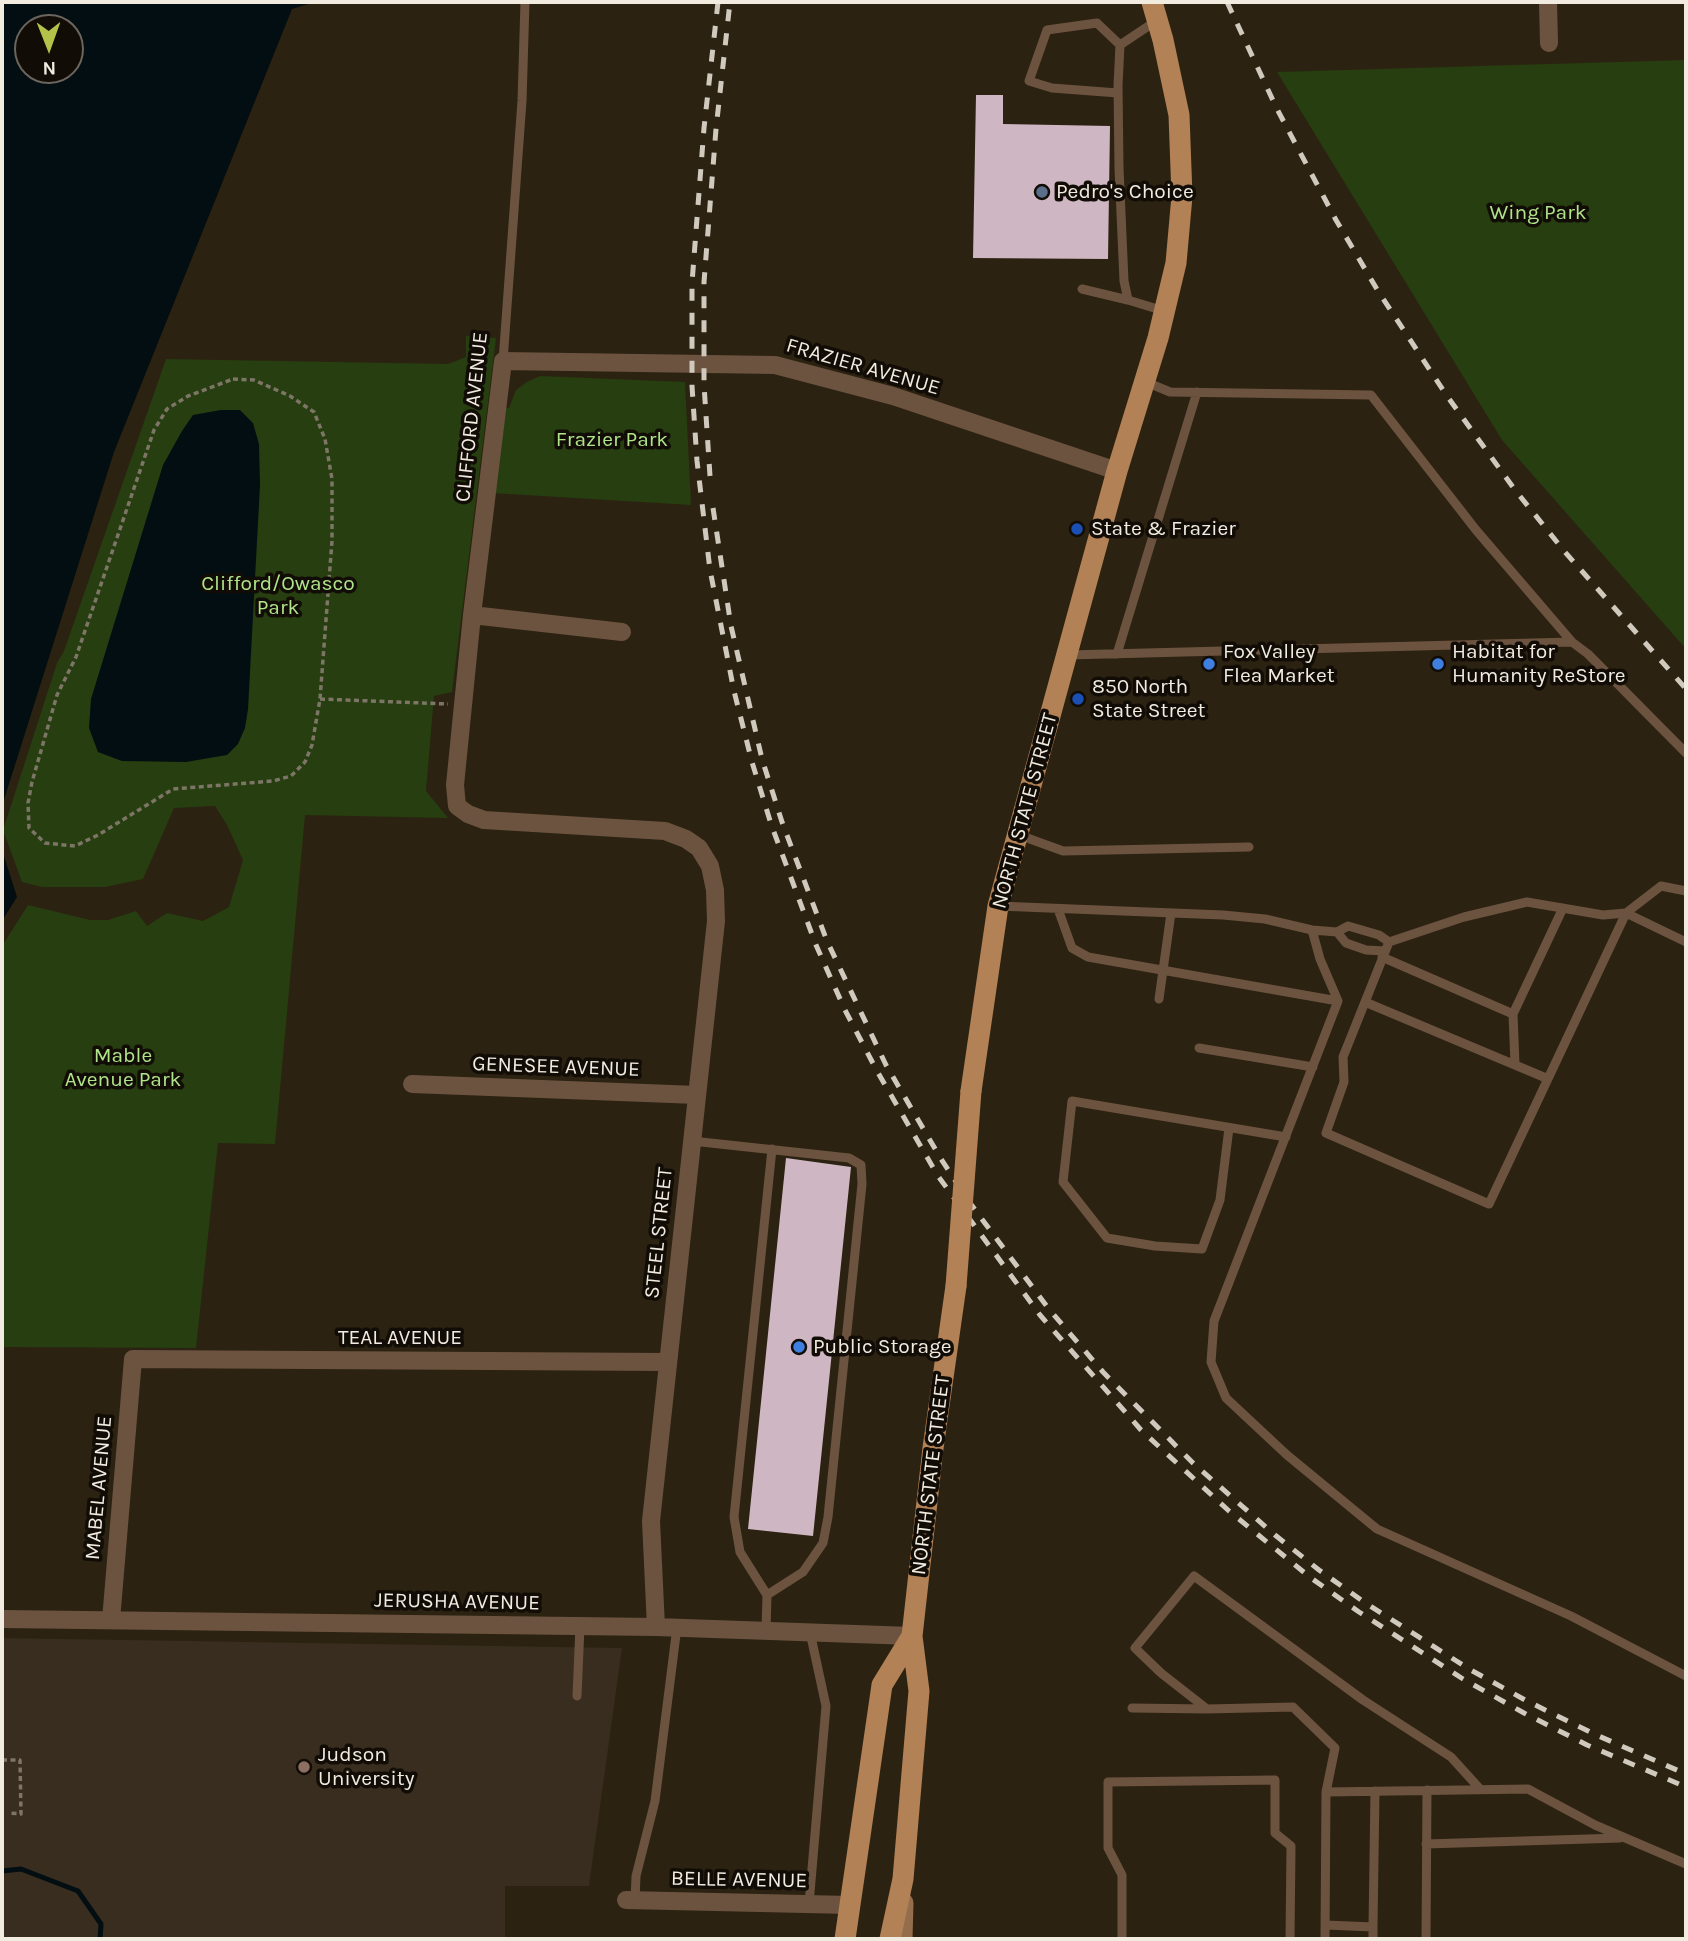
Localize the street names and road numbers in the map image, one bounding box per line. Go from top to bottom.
street label: CLIFFORD AVENUE [451,331,493,503]
street label: FRAZIER AVENUE [783,333,943,401]
street label: NORTH STATE STREET [987,710,1063,912]
street label: GENESEE AVENUE [472,1051,640,1083]
street label: STEEL STREET [640,1166,678,1300]
street label: TEAL AVENUE [338,1325,462,1351]
street label: NORTH STATE STREET [906,1374,956,1576]
street label: MABEL AVENUE [80,1415,118,1561]
street label: JERUSHA AVENUE [374,1588,540,1616]
street label: BELLE AVENUE [671,1866,807,1894]

